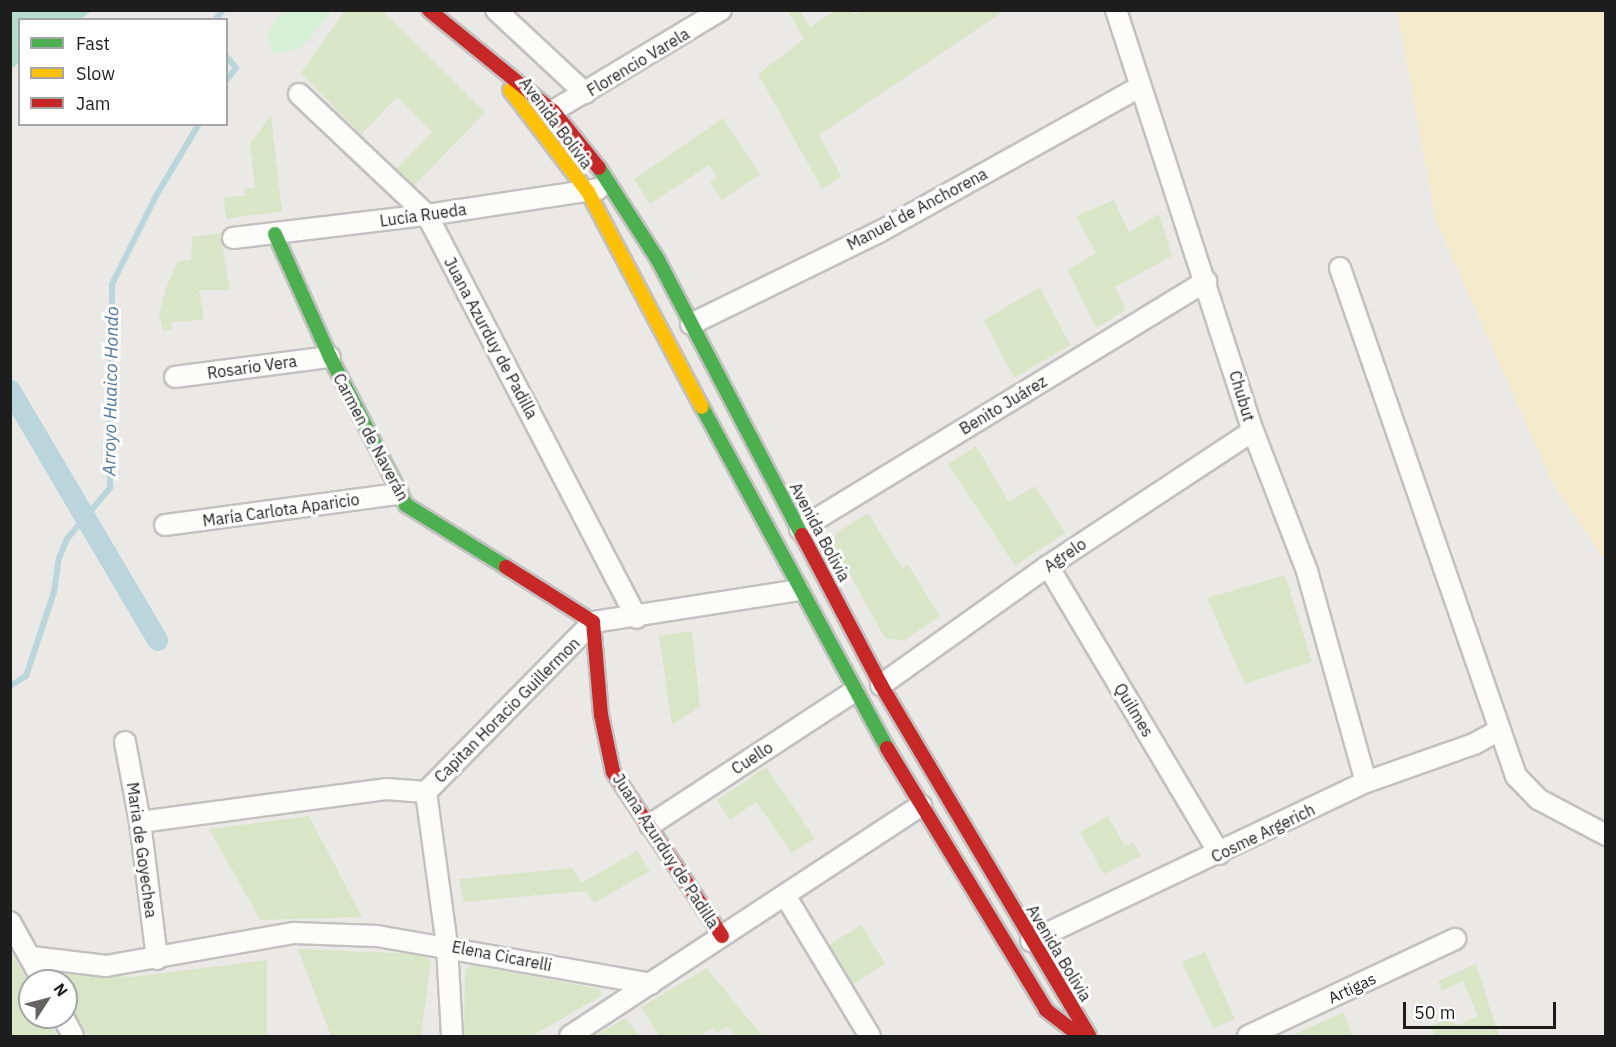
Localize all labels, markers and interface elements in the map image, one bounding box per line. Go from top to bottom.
legend [18,18,228,126]
street label: Florencio Varela [583,24,693,100]
text: Fast [76,32,110,55]
text: Slow [76,62,115,85]
street label: Avenida Bolivia [515,74,597,172]
text: Jam [76,92,111,115]
street label: Manuel de Anchorena [844,164,990,254]
street label: Lucía Rueda [378,199,468,231]
street label: Juana Azurduy de Padilla [440,254,542,422]
water label: Arroyo Huaico Hondo [99,306,123,476]
street label: Rosario Vera [206,351,298,383]
street label: Chubut [1225,368,1259,424]
street label: Carmen de Naverán [329,370,413,504]
street label: Benito Juárez [956,371,1050,439]
street label: Avenida Bolivia [786,479,854,585]
street label: María Carlota Aparicio [201,489,361,531]
street label: Agrelo [1040,534,1090,576]
street label: Capitan Horacio Guillermon [430,633,584,787]
street label: Quilmes [1110,680,1158,740]
street label: Cuello [728,738,776,778]
street label: Juana Azurduy de Padilla [609,770,723,932]
street label: Maria de Goyechea [123,781,161,919]
street label: Cosme Argerich [1208,800,1318,866]
street label: Avenida Bolivia [1023,901,1095,1005]
street label: Elena Cicarelli [450,937,554,975]
north arrow [18,969,78,1029]
street label: Artigas [1325,969,1379,1007]
text: N [49,979,72,1000]
scale bar [1406,990,1559,1028]
text: 50 m [1414,1001,1456,1024]

